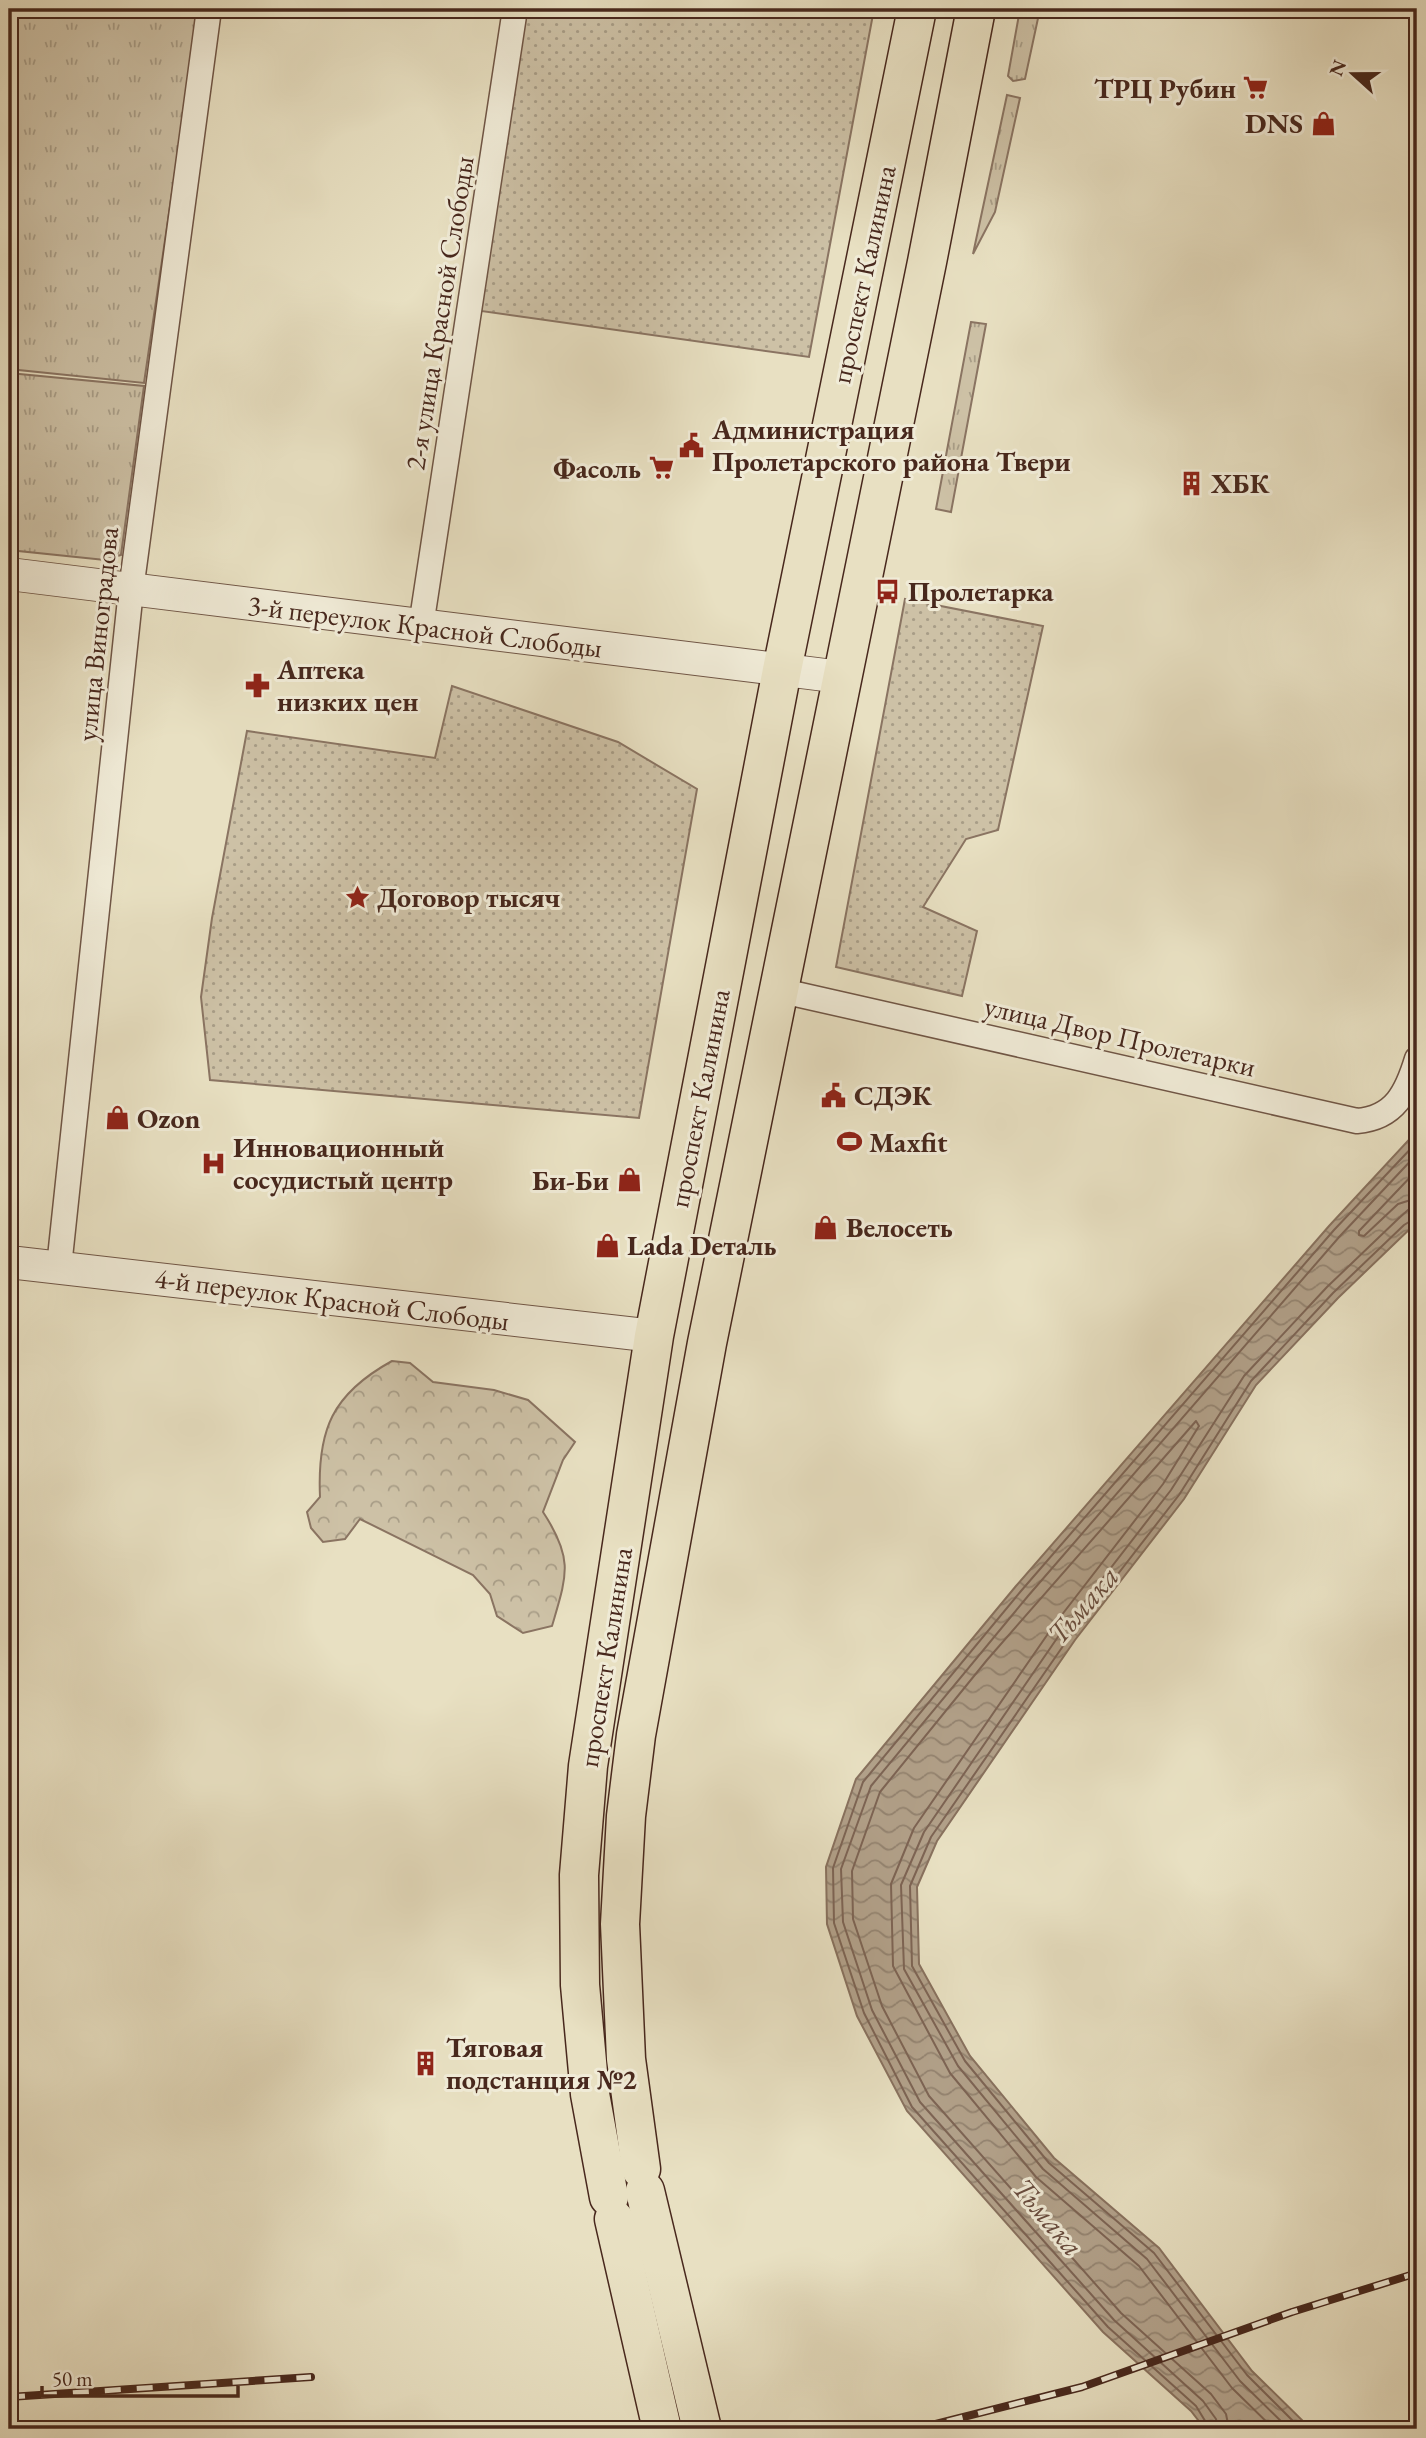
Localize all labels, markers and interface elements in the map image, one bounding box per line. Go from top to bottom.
north arrow [1318,38,1388,108]
text: N [1323,56,1352,80]
place label: ТРЦ Рубин [1094,70,1236,106]
supermarket icon: ТРЦ Рубин [1242,74,1270,102]
place label: DNS [1245,105,1303,141]
shop icon: DNS [1309,109,1337,137]
street label: 2-я улица Красной Слободы [396,154,482,472]
street label: проспект Калинина [822,161,904,386]
place label: Администрация Пролетарского района Твери [711,411,1071,479]
public building icon: Администрация Пролетарского района Твери [678,431,706,459]
place label: Фасоль [553,450,641,486]
supermarket icon: Фасоль [647,454,675,482]
place label: ХБК [1210,465,1271,501]
building icon: ХБК [1177,469,1205,497]
street label: улица Виноградова [68,524,126,743]
place label: Пролетарка [908,573,1054,609]
bus stop icon: Пролетарка [874,577,902,605]
street label: 3-й переулок Красной Слободы [246,586,604,666]
place label: Аптека низких цен [276,651,418,719]
pharmacy icon: Аптека низких цен [243,671,271,699]
place label: Договор тысяч [377,879,560,915]
place icon: Договор тысяч [343,883,371,911]
street label: проспект Калинина [660,985,738,1210]
street label: улица Двор Пролетарки [981,987,1259,1085]
place label: СДЭК [854,1077,933,1113]
public building icon: СДЭК [820,1081,848,1109]
place label: Ozon [137,1100,201,1136]
shop icon: Ozon [103,1104,131,1132]
place label: Maxfit [869,1124,948,1160]
sports icon: Maxfit [835,1128,863,1156]
place label: Инновационный сосудистый центр [233,1129,453,1197]
hospital icon: Инновационный сосудистый центр [199,1149,227,1177]
place label: Би-Би [532,1162,609,1198]
shop icon: Би-Би [615,1166,643,1194]
place label: Велосеть [846,1209,953,1245]
shop icon: Велосеть [812,1213,840,1241]
place label: Lada Dеталь [627,1227,777,1263]
shop icon: Lada Dеталь [593,1231,621,1259]
street label: 4-й переулок Красной Слободы [153,1259,511,1339]
street label: проспект Калинина [570,1544,640,1769]
water label: Тьмака [1038,1558,1127,1652]
place label: Тяговая подстанция №2 [446,2029,637,2097]
building icon: Тяговая подстанция №2 [412,2049,440,2077]
water label: Тьмака [1004,2169,1093,2264]
scale bar [42,2354,238,2398]
text: 50 m [52,2365,93,2392]

